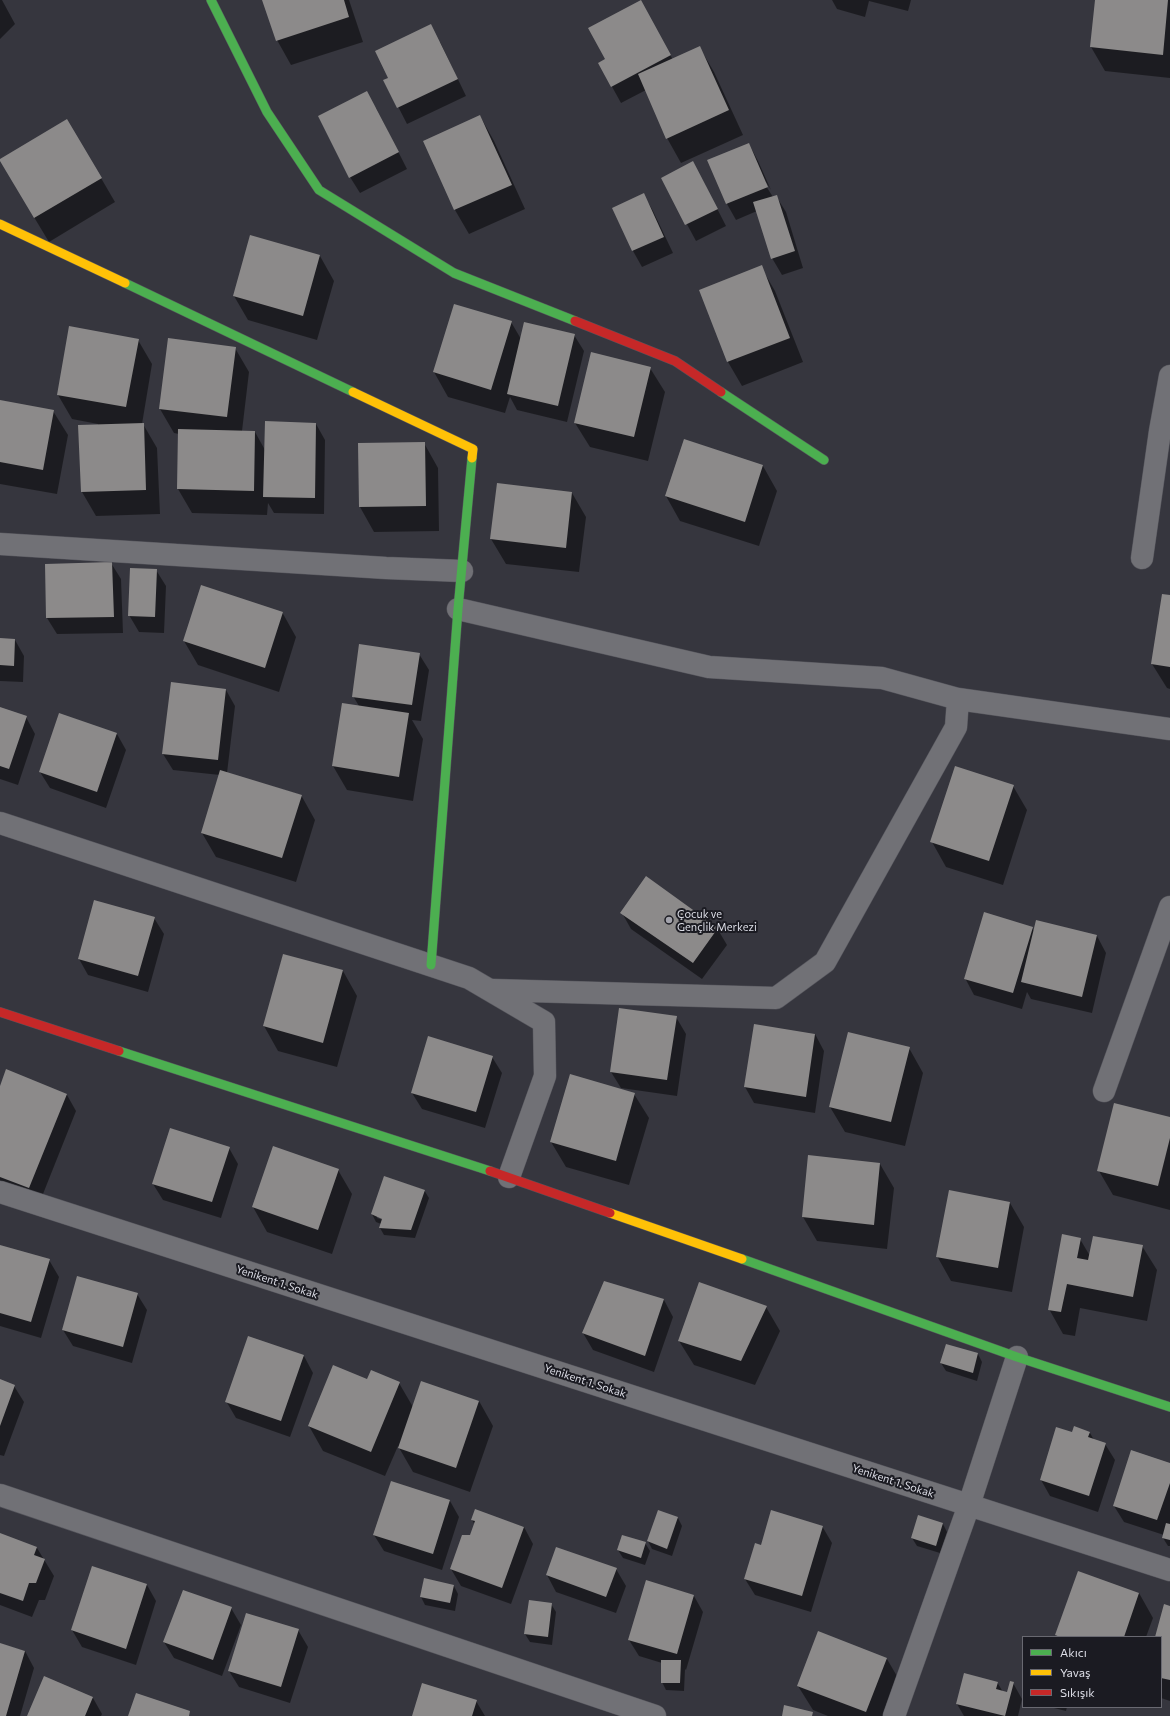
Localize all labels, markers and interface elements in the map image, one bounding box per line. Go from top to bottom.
place label: Çocuk ve Gençlik Merkezi [677,907,757,933]
marker: Çocuk ve Gençlik Merkezi [664,915,674,925]
street label: Yenikent 1. Sokak [234,1262,320,1302]
street label: Yenikent 1. Sokak [542,1361,628,1401]
street label: Yenikent 1. Sokak [850,1461,936,1501]
legend [1022,1636,1162,1708]
text: Akıcı [1060,1645,1087,1659]
text: Yavaş [1060,1665,1091,1679]
text: Sıkışık [1060,1685,1095,1699]

